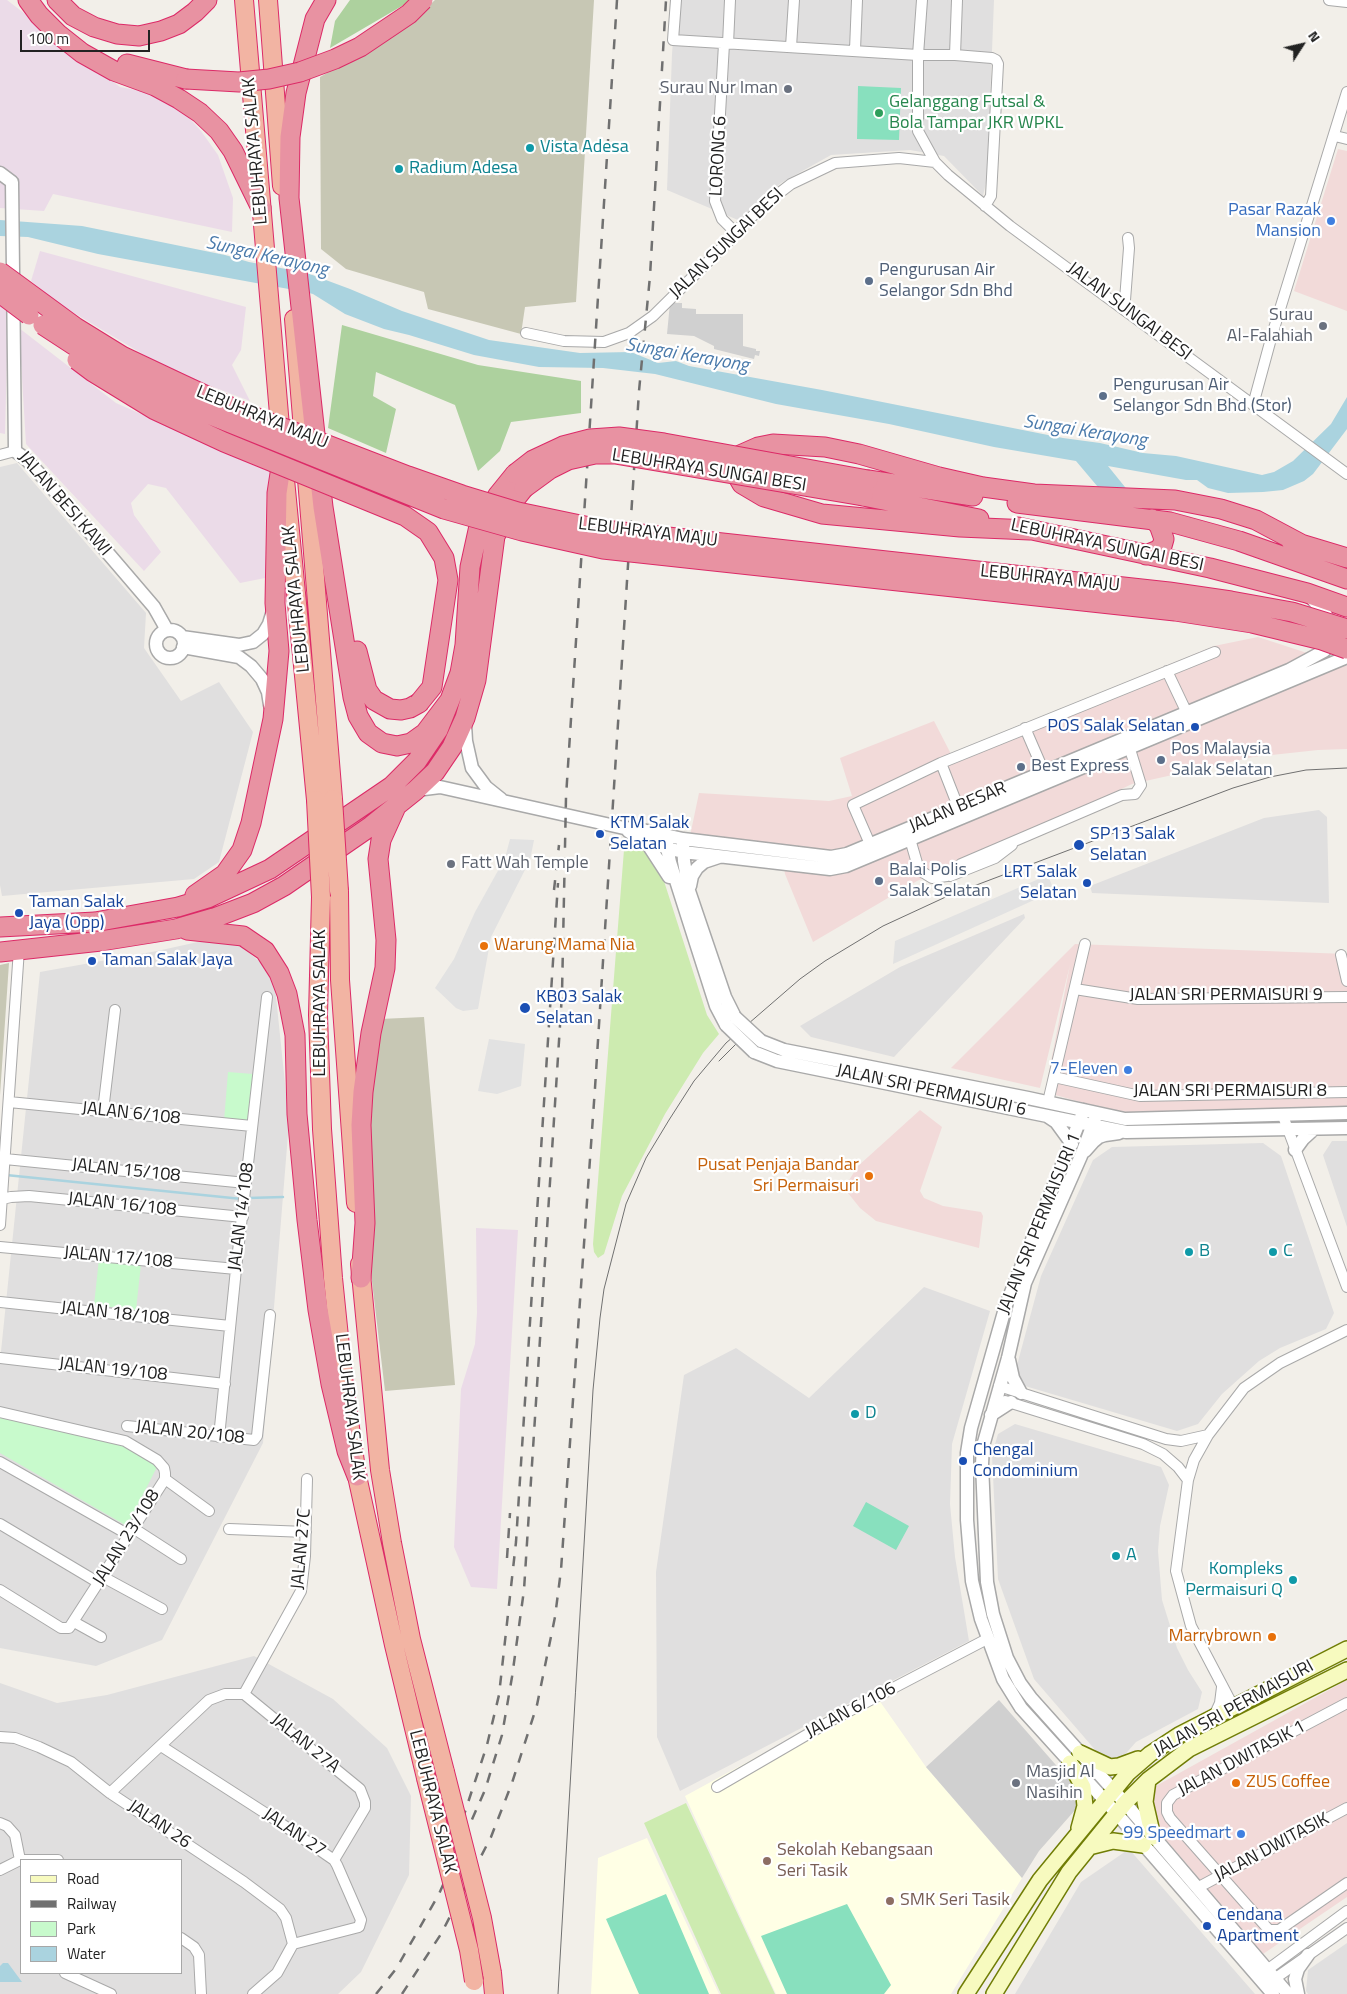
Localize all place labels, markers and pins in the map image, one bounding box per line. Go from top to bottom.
place label: Surau Nur Iman [660,78,778,100]
marker: Surau Nur Iman [782,83,794,95]
place label: Gelanggang Futsal & Bola Tampar JKR WPKL [889,92,1063,134]
marker: Gelanggang Futsal & Bola Tampar JKR WPKL [873,107,885,119]
place label: Vista Adesa [540,137,629,159]
marker: Vista Adesa [524,142,536,154]
place label: Radium Adesa [409,158,518,180]
marker: Radium Adesa [393,163,405,175]
place label: Pasar Razak Mansion [1228,200,1321,242]
marker: Pasar Razak Mansion [1325,215,1337,227]
place label: Pengurusan Air Selangor Sdn Bhd [879,260,1013,302]
marker: Pengurusan Air Selangor Sdn Bhd [863,275,875,287]
place label: Surau Al-Falahiah [1227,305,1313,348]
marker: Surau Al-Falahiah [1317,320,1329,332]
place label: Pengurusan Air Selangor Sdn Bhd (Stor) [1113,375,1292,418]
marker: Pengurusan Air Selangor Sdn Bhd (Stor) [1097,390,1109,402]
place label: POS Salak Selatan [1047,716,1185,738]
marker: POS Salak Selatan [1189,721,1201,733]
place label: Pos Malaysia Salak Selatan [1171,739,1273,782]
marker: Pos Malaysia Salak Selatan [1155,754,1167,766]
place label: Best Express [1031,756,1129,778]
marker: Best Express [1015,761,1027,773]
place label: KTM Salak Selatan [610,813,689,856]
place label: SP13 Salak Selatan [1090,824,1175,866]
marker: KTM Salak Selatan [594,828,606,840]
marker: SP13 Salak Selatan [1072,838,1086,852]
place label: Fatt Wah Temple [461,853,589,875]
marker: Fatt Wah Temple [445,858,457,870]
place label: Balai Polis Salak Selatan [889,860,991,902]
place label: LRT Salak Selatan [1003,862,1077,904]
marker: Balai Polis Salak Selatan [873,875,885,887]
marker: LRT Salak Selatan [1081,877,1093,889]
place label: Taman Salak Jaya (Opp) [29,892,124,934]
marker: Taman Salak Jaya (Opp) [13,907,25,919]
place label: Warung Mama Nia [494,935,635,957]
marker: Warung Mama Nia [478,940,490,952]
place label: Taman Salak Jaya [102,950,233,972]
marker: Taman Salak Jaya [86,955,98,967]
place label: KB03 Salak Selatan [536,987,622,1030]
marker: KB03 Salak Selatan [518,1001,532,1015]
place label: 7-Eleven [1050,1059,1118,1081]
marker: 7-Eleven [1122,1064,1134,1076]
place label: Pusat Penjaja Bandar Sri Permaisuri [697,1155,859,1198]
marker: Pusat Penjaja Bandar Sri Permaisuri [863,1170,875,1182]
place label: B [1199,1241,1210,1263]
place label: C [1283,1241,1293,1263]
marker: B [1183,1246,1195,1258]
marker: C [1267,1246,1279,1258]
place label: D [865,1403,877,1425]
marker: D [849,1408,861,1420]
place label: Chengal Condominium [973,1440,1078,1482]
marker: Chengal Condominium [957,1455,969,1467]
place label: A [1126,1545,1137,1567]
marker: A [1110,1550,1122,1562]
place label: Kompleks Permaisuri Q [1185,1559,1283,1602]
marker: Kompleks Permaisuri Q [1287,1574,1299,1586]
place label: Marrybrown [1168,1626,1262,1648]
marker: Marrybrown [1266,1631,1278,1643]
place label: Masjid Al Nasihin [1026,1762,1095,1805]
place label: ZUS Coffee [1246,1772,1330,1794]
marker: Masjid Al Nasihin [1010,1777,1022,1789]
marker: ZUS Coffee [1230,1777,1242,1789]
place label: 99 Speedmart [1123,1823,1231,1845]
marker: 99 Speedmart [1235,1828,1247,1840]
place label: Sekolah Kebangsaan Seri Tasik [777,1840,933,1882]
marker: Sekolah Kebangsaan Seri Tasik [761,1855,773,1867]
place label: SMK Seri Tasik [900,1890,1010,1912]
marker: SMK Seri Tasik [884,1895,896,1907]
place label: Cendana Apartment [1217,1905,1299,1948]
marker: Cendana Apartment [1201,1920,1213,1932]

